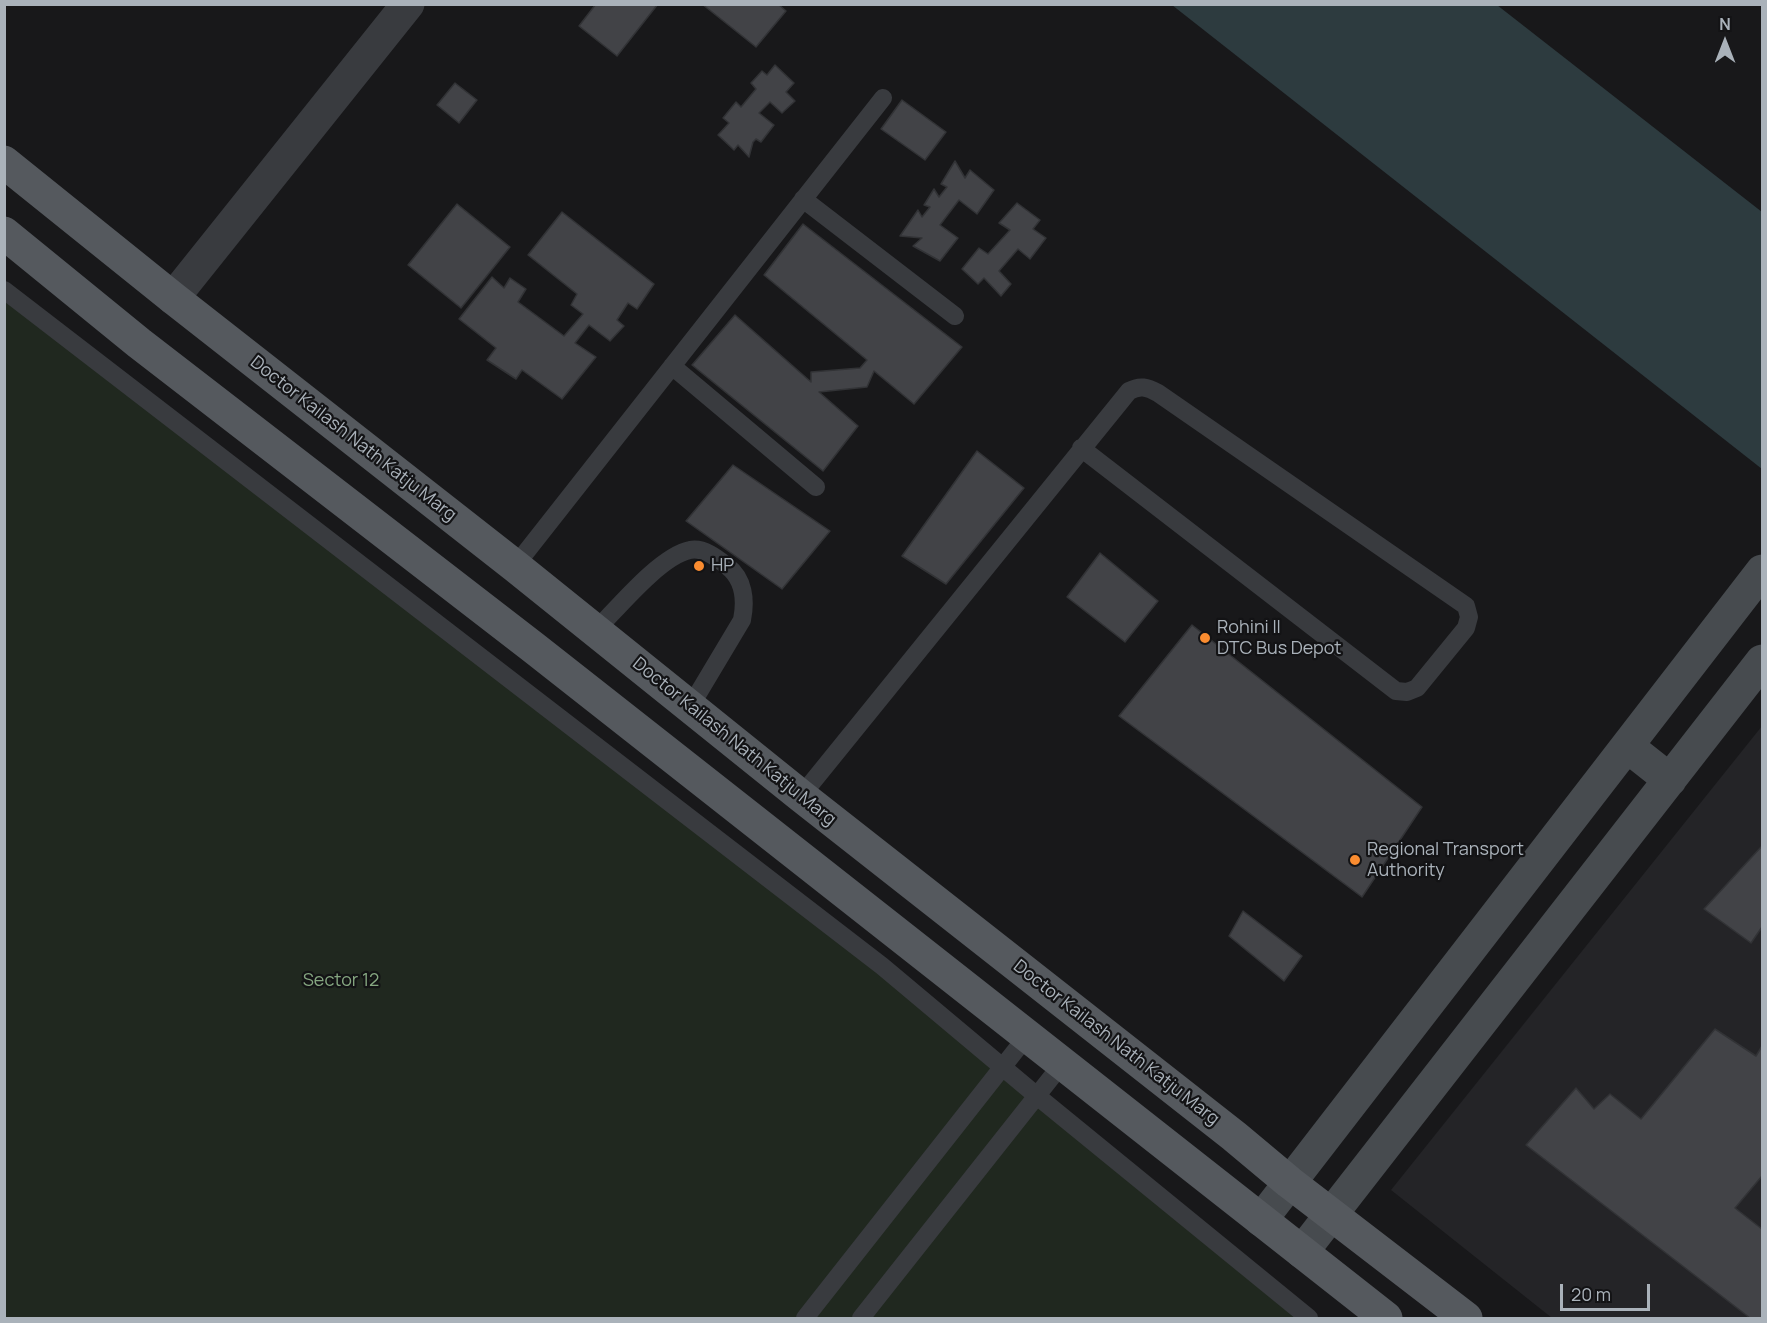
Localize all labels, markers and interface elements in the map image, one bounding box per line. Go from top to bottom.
north arrow [1695,12,1755,72]
text: N [1719,13,1731,35]
street label: Doctor Kailash Nath Katju Marg [246,352,460,526]
place label: HP [711,555,734,577]
marker: HP [692,559,706,573]
place label: Rohini II DTC Bus Depot [1217,617,1342,660]
marker: Rohini II DTC Bus Depot [1198,631,1212,645]
street label: Doctor Kailash Nath Katju Marg [628,653,840,831]
place label: Regional Transport Authority [1367,839,1524,882]
marker: Regional Transport Authority [1348,853,1362,867]
street label: Doctor Kailash Nath Katju Marg [1009,956,1223,1130]
park label: Sector 12 [303,970,379,992]
scale bar [1563,1272,1653,1310]
text: 20 m [1571,1282,1611,1306]

